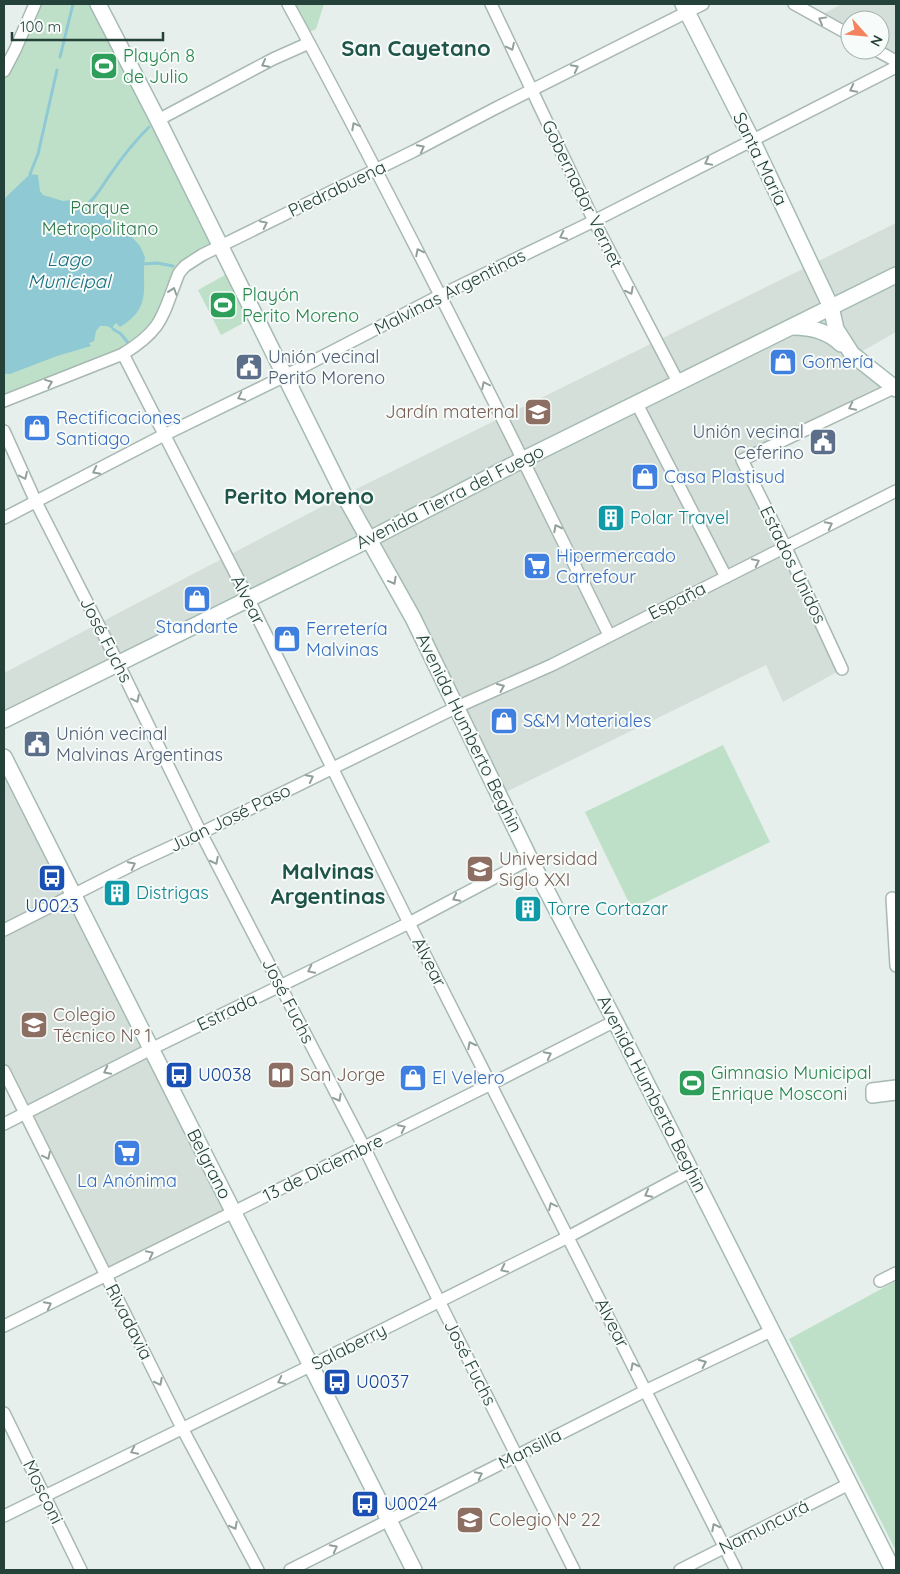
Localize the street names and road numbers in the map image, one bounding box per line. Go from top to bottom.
street label: Santa María [728,108,793,209]
street label: Gobernador Vernet [537,116,628,271]
street label: Piedrabuena [284,155,389,222]
street label: Malvinas Argentinas [370,243,529,340]
street label: Avenida Tierra del Fuego [352,439,548,554]
street label: Estados Unidos [755,502,832,627]
street label: Alvear [226,571,271,629]
street label: España [644,576,710,625]
street label: José Fuchs [75,593,138,686]
street label: Avenida Humberto Beghin [411,629,528,836]
street label: Juan José Paso [165,778,294,857]
street label: Alvear [407,933,452,991]
street label: José Fuchs [257,954,320,1047]
street label: Estrada [193,987,261,1036]
street label: Avenida Humberto Beghin [593,991,712,1196]
street label: Belgrano [182,1125,237,1203]
street label: 13 de Diciembre [259,1128,387,1207]
street label: Rivadavia [101,1280,158,1364]
street label: Alvear [590,1294,635,1352]
street label: José Fuchs [439,1316,502,1409]
street label: Salaberry [307,1318,390,1375]
street label: Mansilla [494,1423,565,1474]
street label: Mosconi [18,1456,69,1528]
street label: Namuncurá [715,1494,813,1559]

